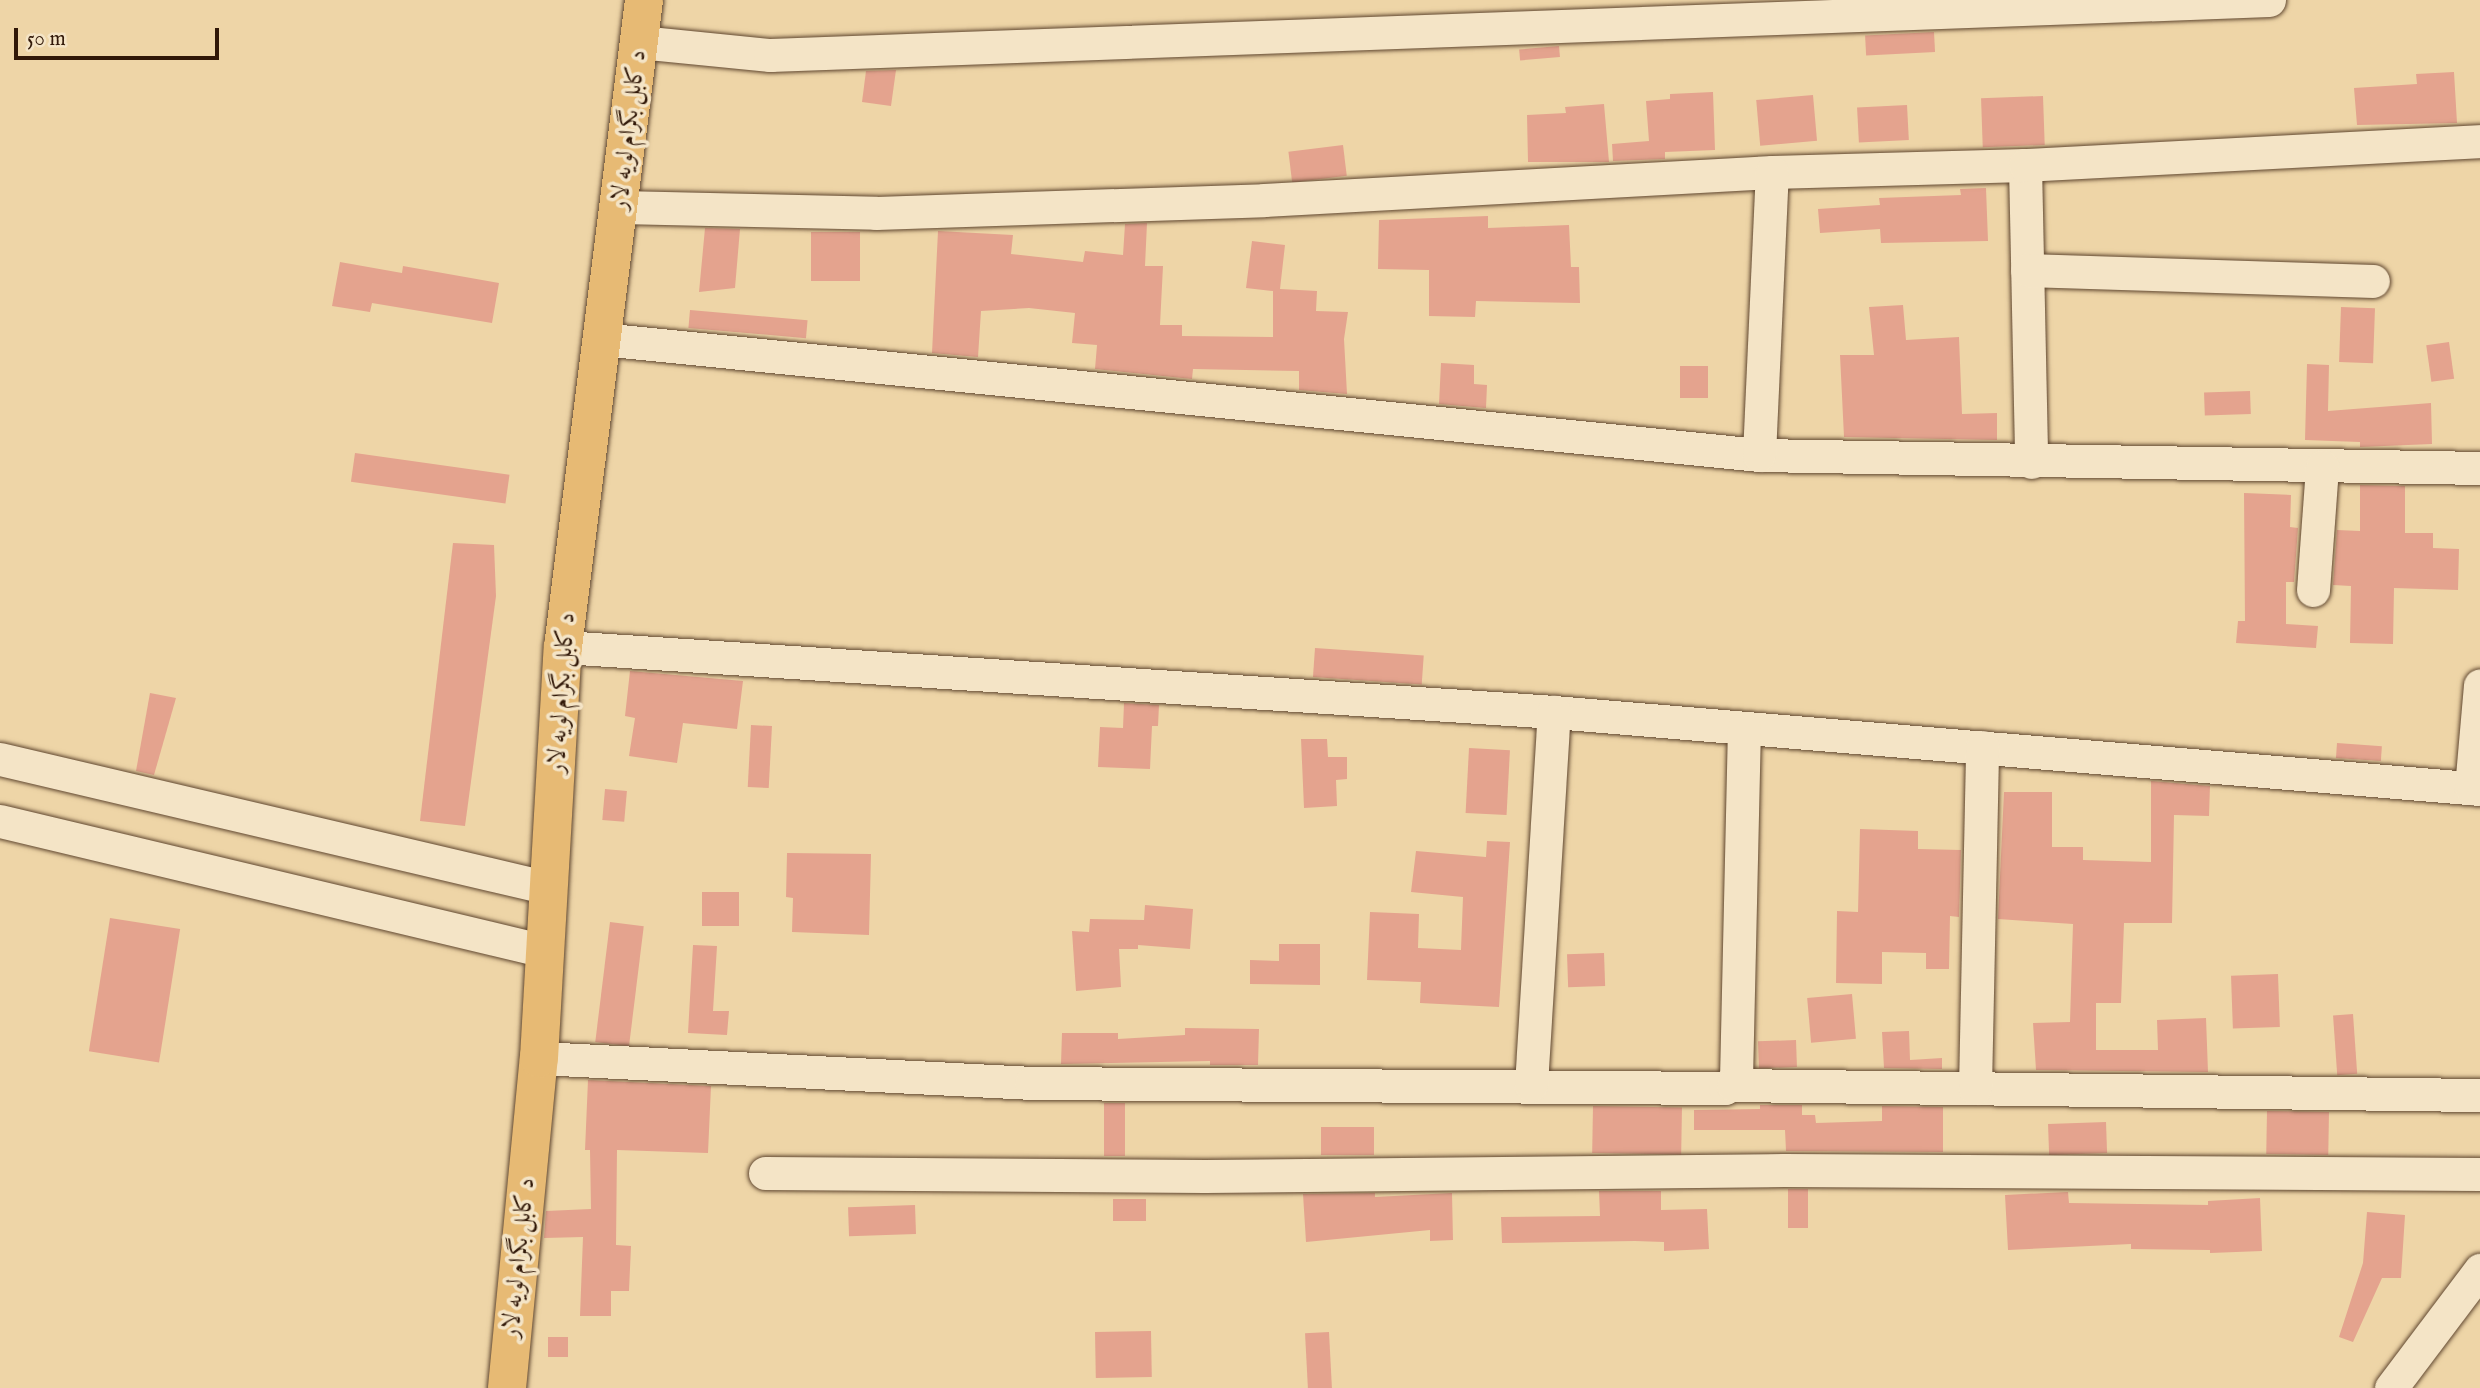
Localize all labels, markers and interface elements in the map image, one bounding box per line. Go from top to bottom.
scale bar [18,14,222,58]
text: 50 m [27,26,66,53]
street label: د کابل بگرام لویه لار [605,48,653,212]
street label: د کابل بگرام لویه لار [542,612,582,774]
street label: د کابل بگرام لویه لار [496,1176,542,1340]

